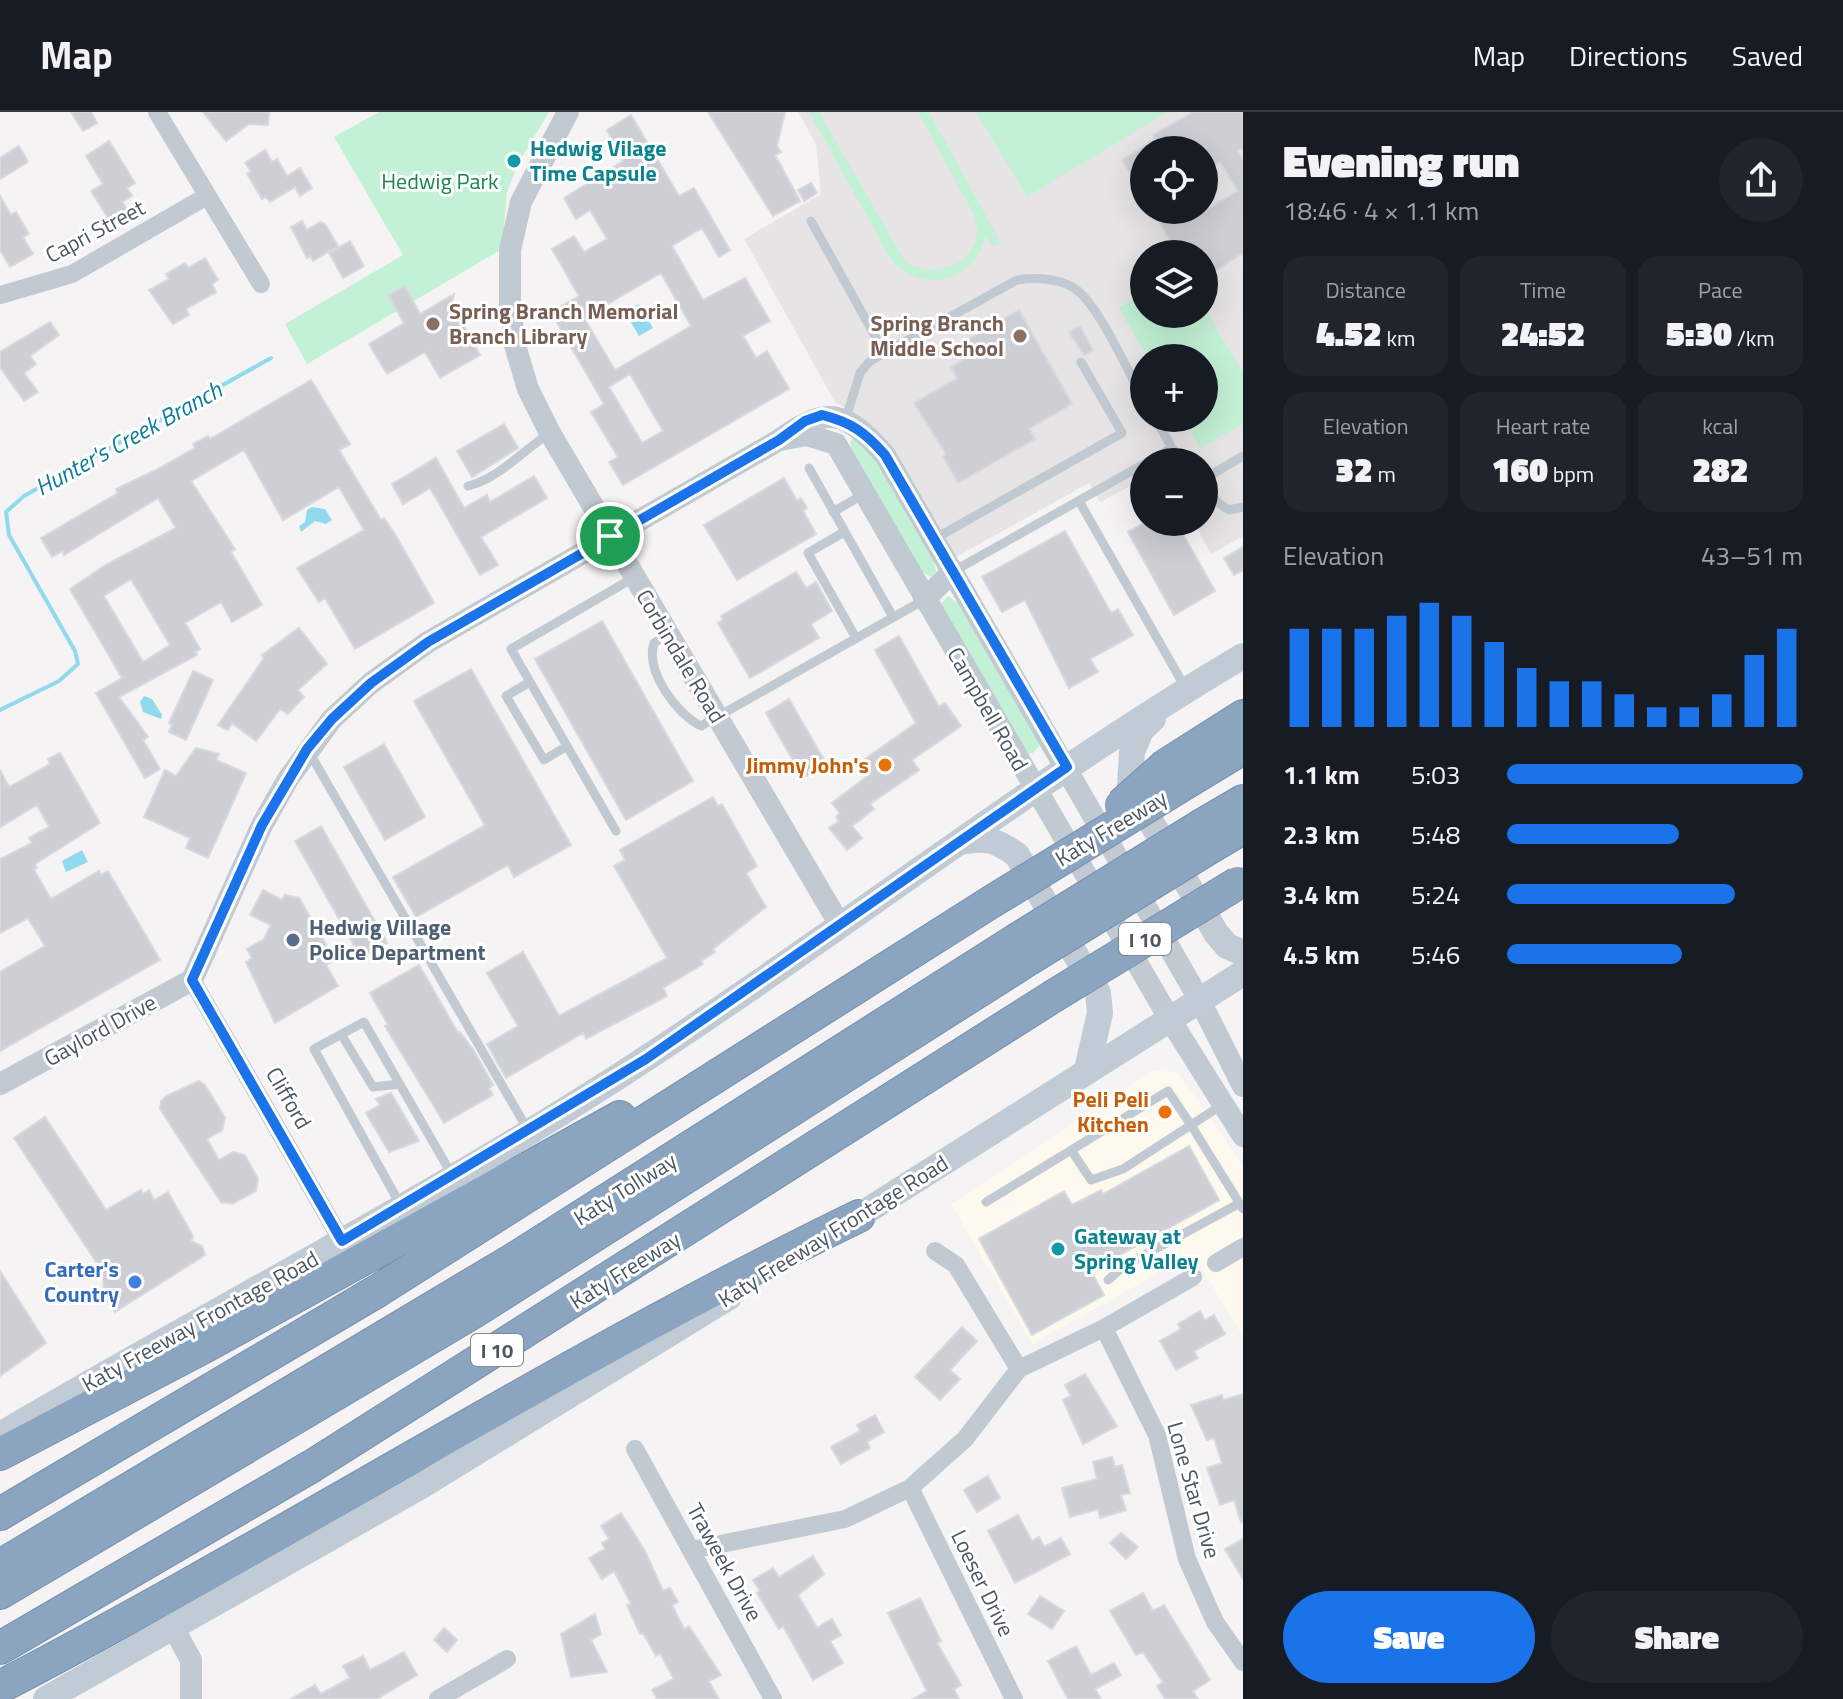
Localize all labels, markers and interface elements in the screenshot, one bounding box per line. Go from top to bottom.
text: Map [40,26,113,84]
text: Map [1473,34,1525,77]
text: Directions [1569,34,1688,77]
text: Saved [1732,34,1803,77]
text: Evening run [1283,127,1520,194]
place label: Hedwig Vilage Time Capsule [530,131,666,190]
map controls [1130,136,1218,536]
button: locate [1130,136,1218,224]
button: share [1719,138,1803,222]
marker: Hedwig Vilage Time Capsule [505,152,523,170]
park label: Hedwig Park [381,164,499,198]
street label: Capri Street [39,190,151,271]
text: 18:46 · 4 × 1.1 km [1283,191,1479,230]
button: layers [1130,240,1218,328]
text: Distance [1325,273,1406,307]
text: Time [1520,273,1566,307]
text: Pace [1698,273,1743,307]
place label: Spring Branch Memorial Branch Library [449,294,679,353]
place label: Spring Branch Middle School [870,306,1004,365]
text: 4.52 [1316,307,1382,359]
text: 24:52 [1501,307,1585,359]
text: 5:30 [1666,307,1732,359]
marker: Spring Branch Memorial Branch Library [424,315,442,333]
text: km [1382,321,1415,355]
text: /km [1732,321,1775,355]
marker: Spring Branch Middle School [1011,327,1029,345]
button: + [1130,344,1218,432]
water label: Hunter's Creek Branch [28,371,229,504]
text: Elevation [1323,409,1408,443]
text: Heart rate [1496,409,1590,443]
text: kcal [1702,409,1738,443]
text: 32 [1335,443,1373,495]
text: 160 [1492,443,1548,495]
text: 282 [1692,443,1748,495]
button: − [1130,448,1218,536]
text: m [1373,457,1396,491]
text: bpm [1548,457,1594,491]
pin [576,502,644,570]
icon: arrive [588,514,632,558]
text: Elevation [1283,536,1384,575]
text: 43–51 m [1701,536,1803,575]
street label: Corbindale Road [628,583,734,729]
street label: Campbell Road [939,641,1037,777]
place label: Jimmy John's [746,748,869,782]
text: 1.1 km [1283,755,1360,794]
text: 5:03 [1411,755,1460,794]
marker: Jimmy John's [876,756,894,774]
street label: Katy Freeway [1048,781,1174,875]
text: 2.3 km [1283,815,1360,854]
text: 5:48 [1411,815,1460,854]
text: 3.4 km [1283,875,1360,914]
text: 5:24 [1411,875,1460,914]
place label: Hedwig Village Police Department [309,910,486,969]
road number: I 10 [1119,923,1171,955]
marker: Hedwig Village Police Department [284,931,302,949]
text: 4.5 km [1283,935,1360,974]
text: 5:46 [1411,935,1460,974]
street label: Gaylord Drive [38,985,162,1075]
street label: Clifford [258,1061,320,1135]
place label: Peli Peli Kitchen [1073,1082,1149,1141]
marker: Peli Peli Kitchen [1156,1103,1174,1121]
street label: Katy Tollway [567,1144,684,1234]
street label: Katy Freeway Frontage Road [711,1146,955,1316]
place label: Gateway at Spring Valley [1074,1219,1198,1278]
street label: Katy Freeway [563,1222,688,1318]
marker: Gateway at Spring Valley [1049,1240,1067,1258]
street label: Katy Freeway Frontage Road [75,1242,325,1400]
place label: Carter's Country [44,1252,119,1311]
marker: Carter's Country [126,1273,144,1291]
road number: I 10 [471,1334,523,1366]
street label: Lone Star Drive [1158,1418,1230,1562]
street label: Traweek Drive [678,1497,772,1627]
street label: Loeser Drive [943,1524,1023,1642]
button: Save [1283,1591,1535,1683]
button: Share [1551,1591,1803,1683]

